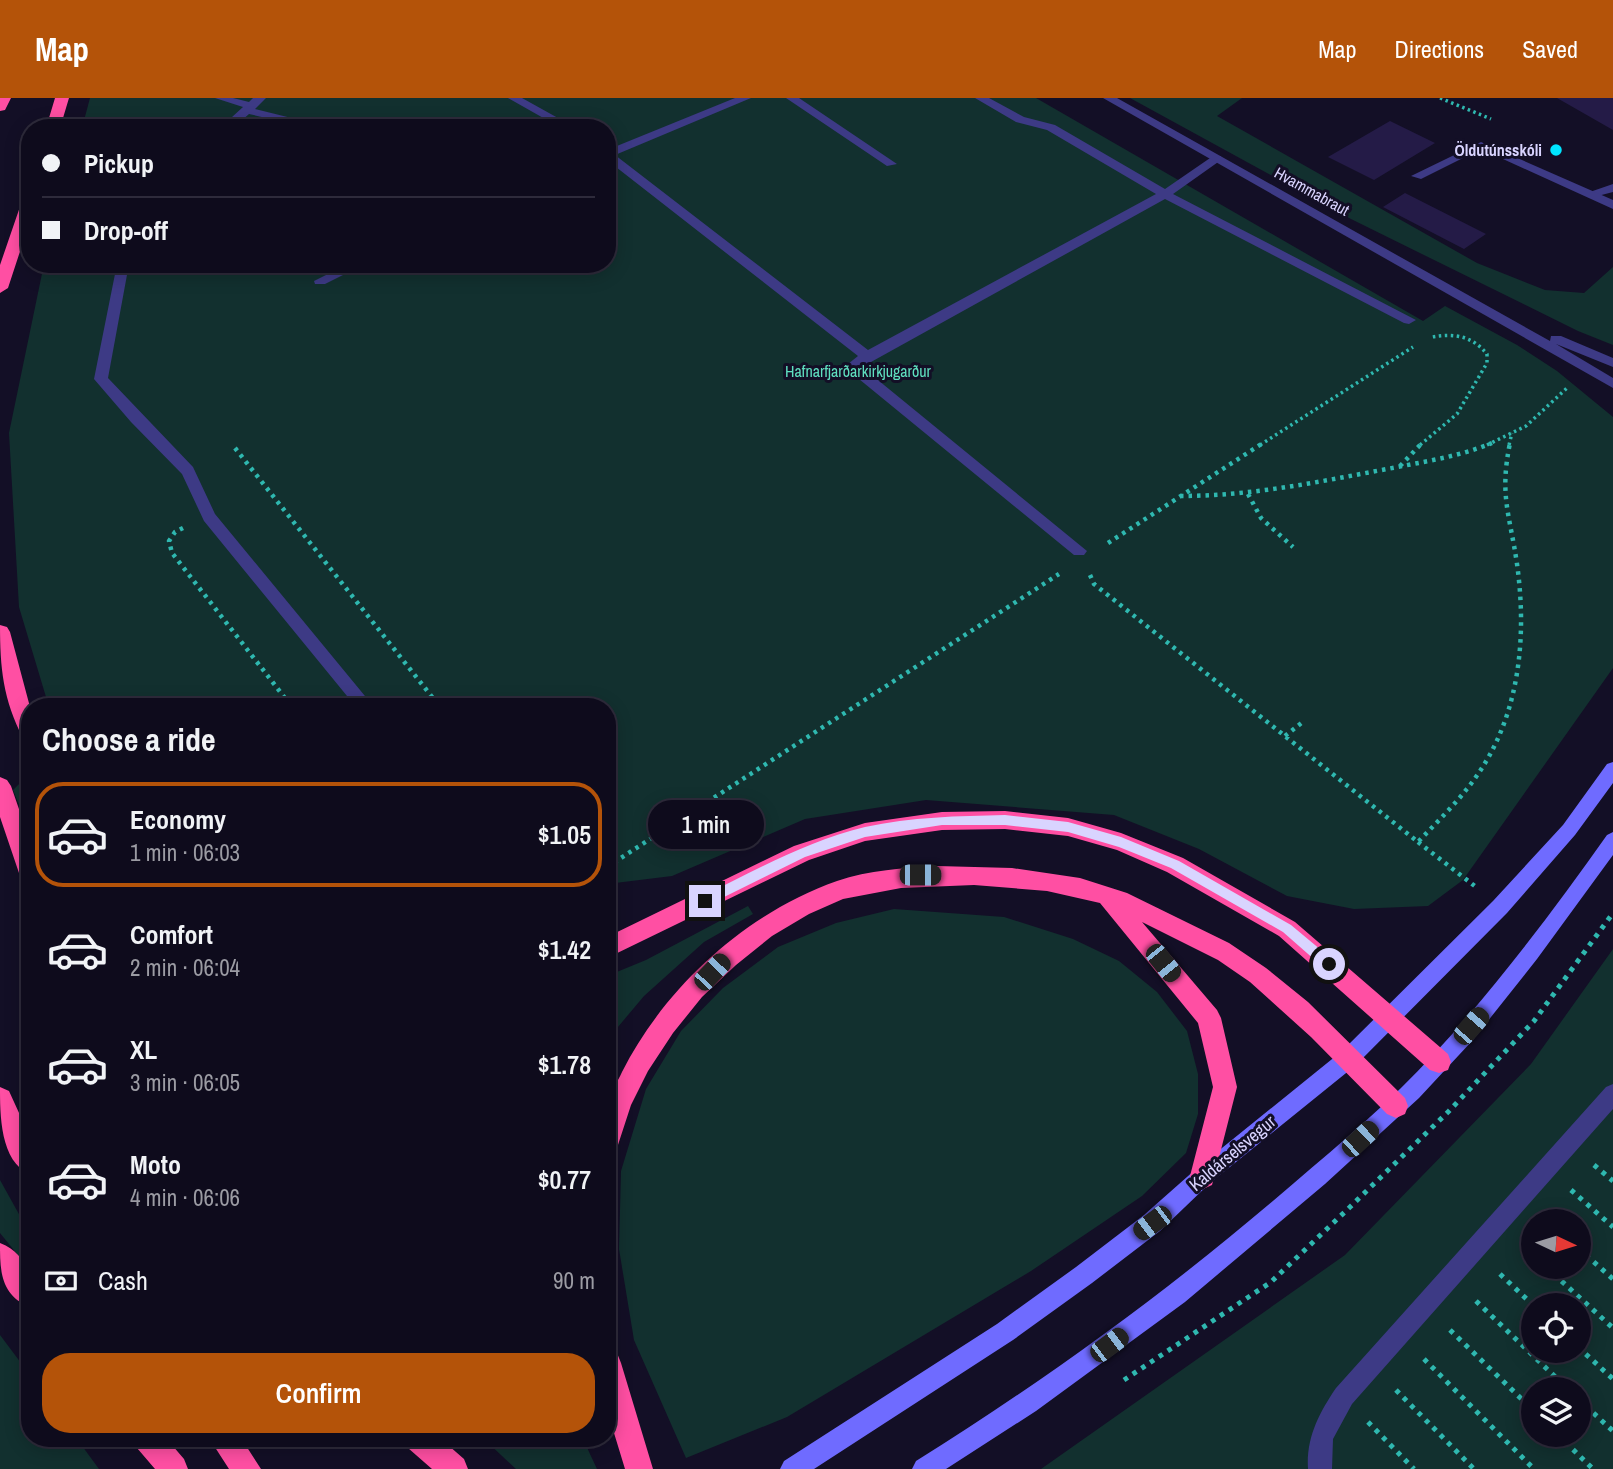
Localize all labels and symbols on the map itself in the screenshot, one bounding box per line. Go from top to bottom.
place label: Öldutúnsskóli [1455,139,1542,161]
marker: Öldutúnsskóli [1548,142,1564,158]
street label: Hvammabraut [1271,161,1354,221]
park label: Hafnarfjarðarkirkjugarður [785,360,932,382]
callout: 1 min [647,800,763,848]
car [900,865,942,886]
route end [689,885,721,917]
car [1142,940,1185,986]
route start [1313,948,1345,980]
car [690,950,735,994]
car [1450,1003,1493,1049]
street label: Kaldárselsvegur [1183,1109,1281,1197]
car [1338,1117,1383,1161]
car [1129,1202,1176,1244]
north arrow [1521,1209,1591,1279]
car [1086,1324,1133,1366]

